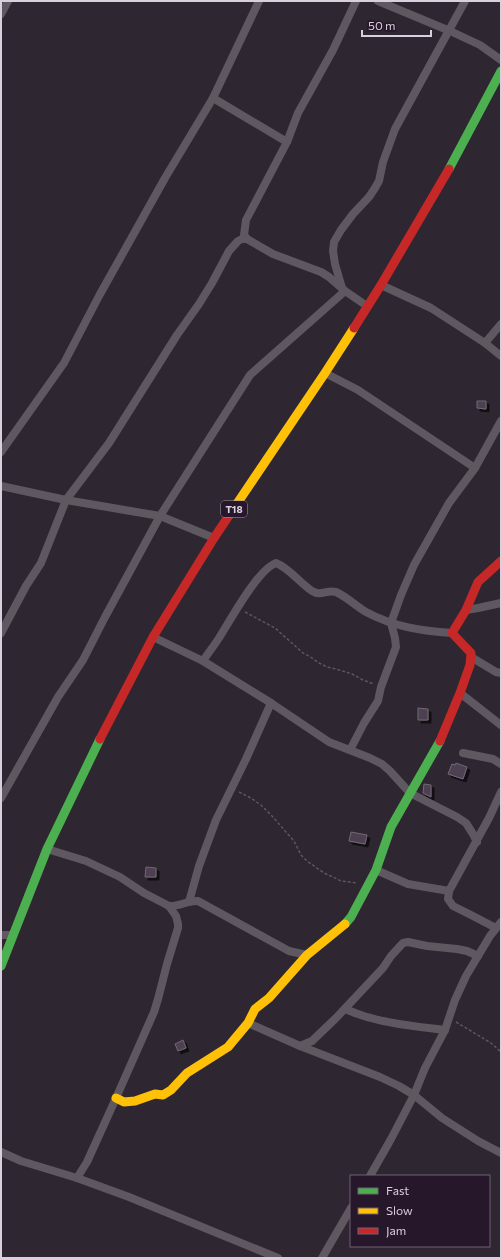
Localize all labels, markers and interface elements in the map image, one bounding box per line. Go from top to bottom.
scale bar [362,12,431,38]
text: 50 m [368,18,396,32]
road number: T18 [221,501,247,517]
legend [350,1175,490,1247]
text: Fast [386,1183,409,1197]
text: Slow [386,1203,413,1217]
text: Jam [386,1223,406,1238]

